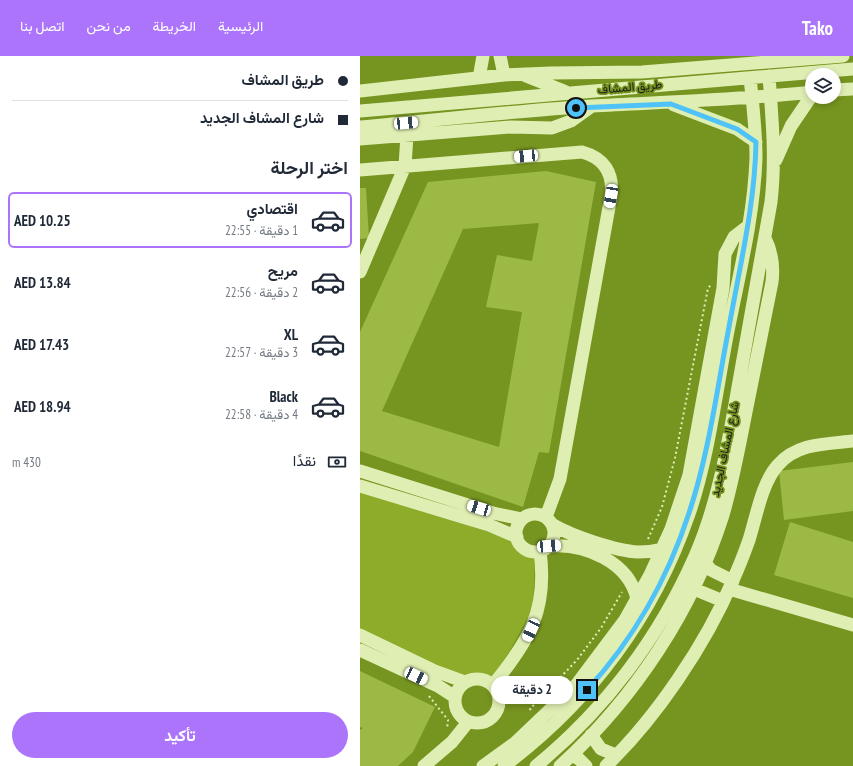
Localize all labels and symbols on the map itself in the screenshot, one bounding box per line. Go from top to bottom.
street label: طريق المشاف [597,76,663,98]
route start [567,99,585,117]
car [394,116,418,130]
car [514,149,538,163]
car [603,183,619,209]
street label: شارع المشاف الجديد [707,400,744,498]
car [466,499,492,517]
car [537,539,561,553]
car [520,617,542,643]
car [403,665,429,687]
callout: 2 دقيقة [491,676,573,704]
route end [578,681,596,699]

